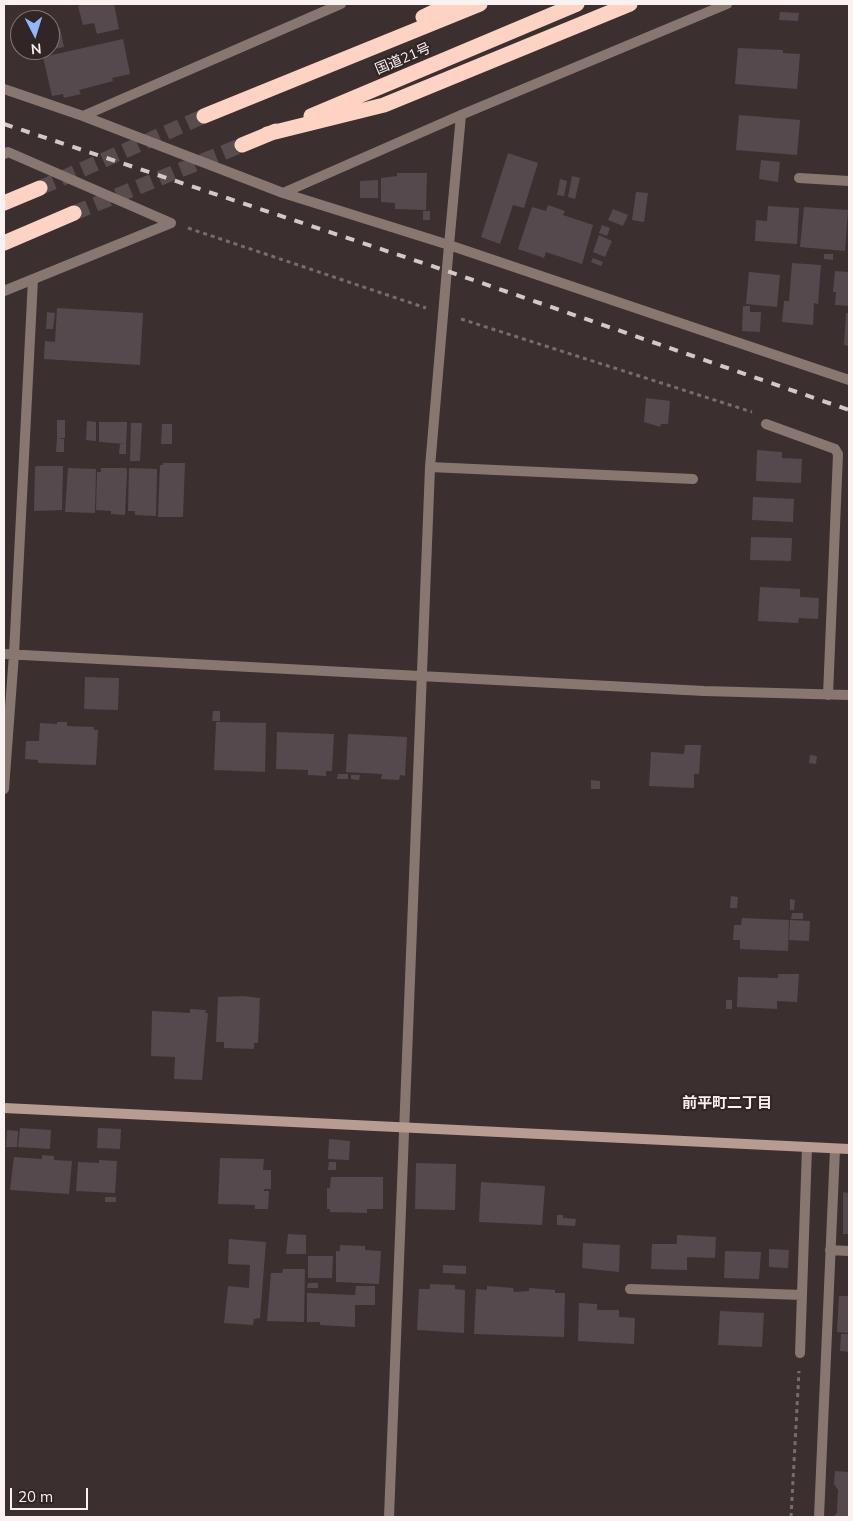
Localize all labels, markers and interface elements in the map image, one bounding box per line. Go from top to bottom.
north arrow [10,10,60,60]
text: N [30,40,42,58]
street label: 国道21号 [373,40,433,78]
district label: 前平町二丁目 [682,1094,772,1112]
scale bar [12,1478,90,1510]
text: 20 m [18,1487,53,1506]

